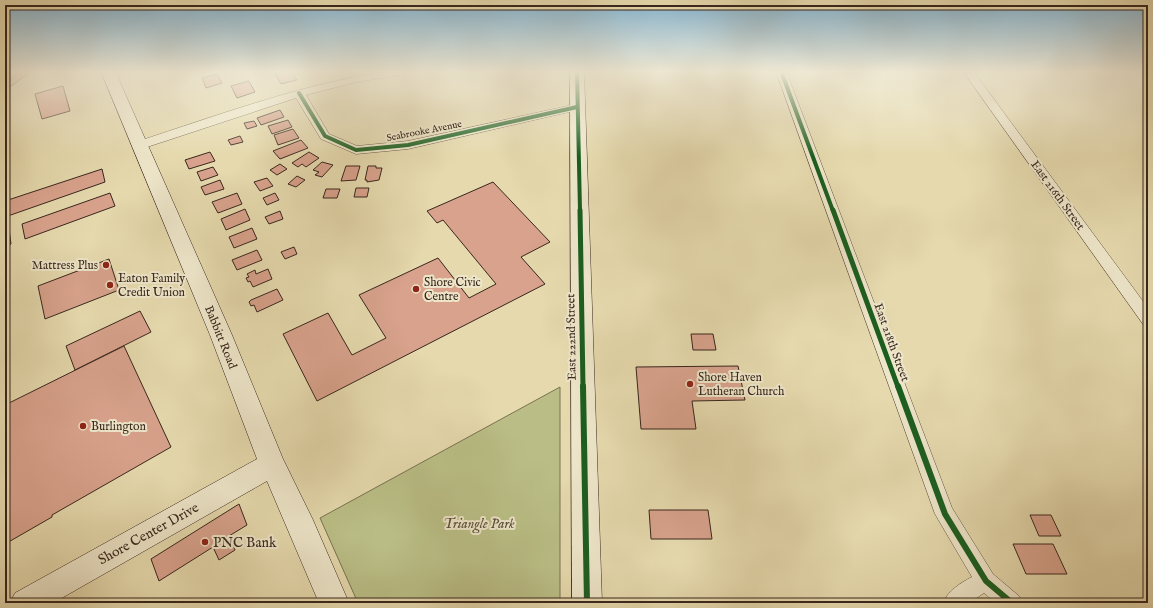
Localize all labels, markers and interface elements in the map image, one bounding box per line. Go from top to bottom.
street label: Seabrooke Avenue [386,118,463,145]
street label: East 216th Street [1027,157,1088,233]
place label: Mattress Plus [32,258,98,273]
marker: Mattress Plus [101,260,111,270]
place label: Eaton Family Credit Union [118,271,186,300]
place label: Shore Civic Centre [424,275,481,304]
marker: Eaton Family Credit Union [105,280,115,290]
marker: Shore Civic Centre [411,284,421,294]
street label: East 222nd Street [563,294,580,380]
street label: East 218th Street [870,301,913,383]
street label: Babbitt Road [201,303,240,372]
place label: Shore Haven Lutheran Church [698,370,785,399]
marker: Shore Haven Lutheran Church [685,379,695,389]
place label: Burlington [91,419,147,434]
marker: Burlington [78,421,88,431]
street label: Shore Center Drive [95,498,203,569]
park label: Triangle Park [443,515,515,534]
place label: PNC Bank [213,534,277,552]
marker: PNC Bank [200,537,210,547]

